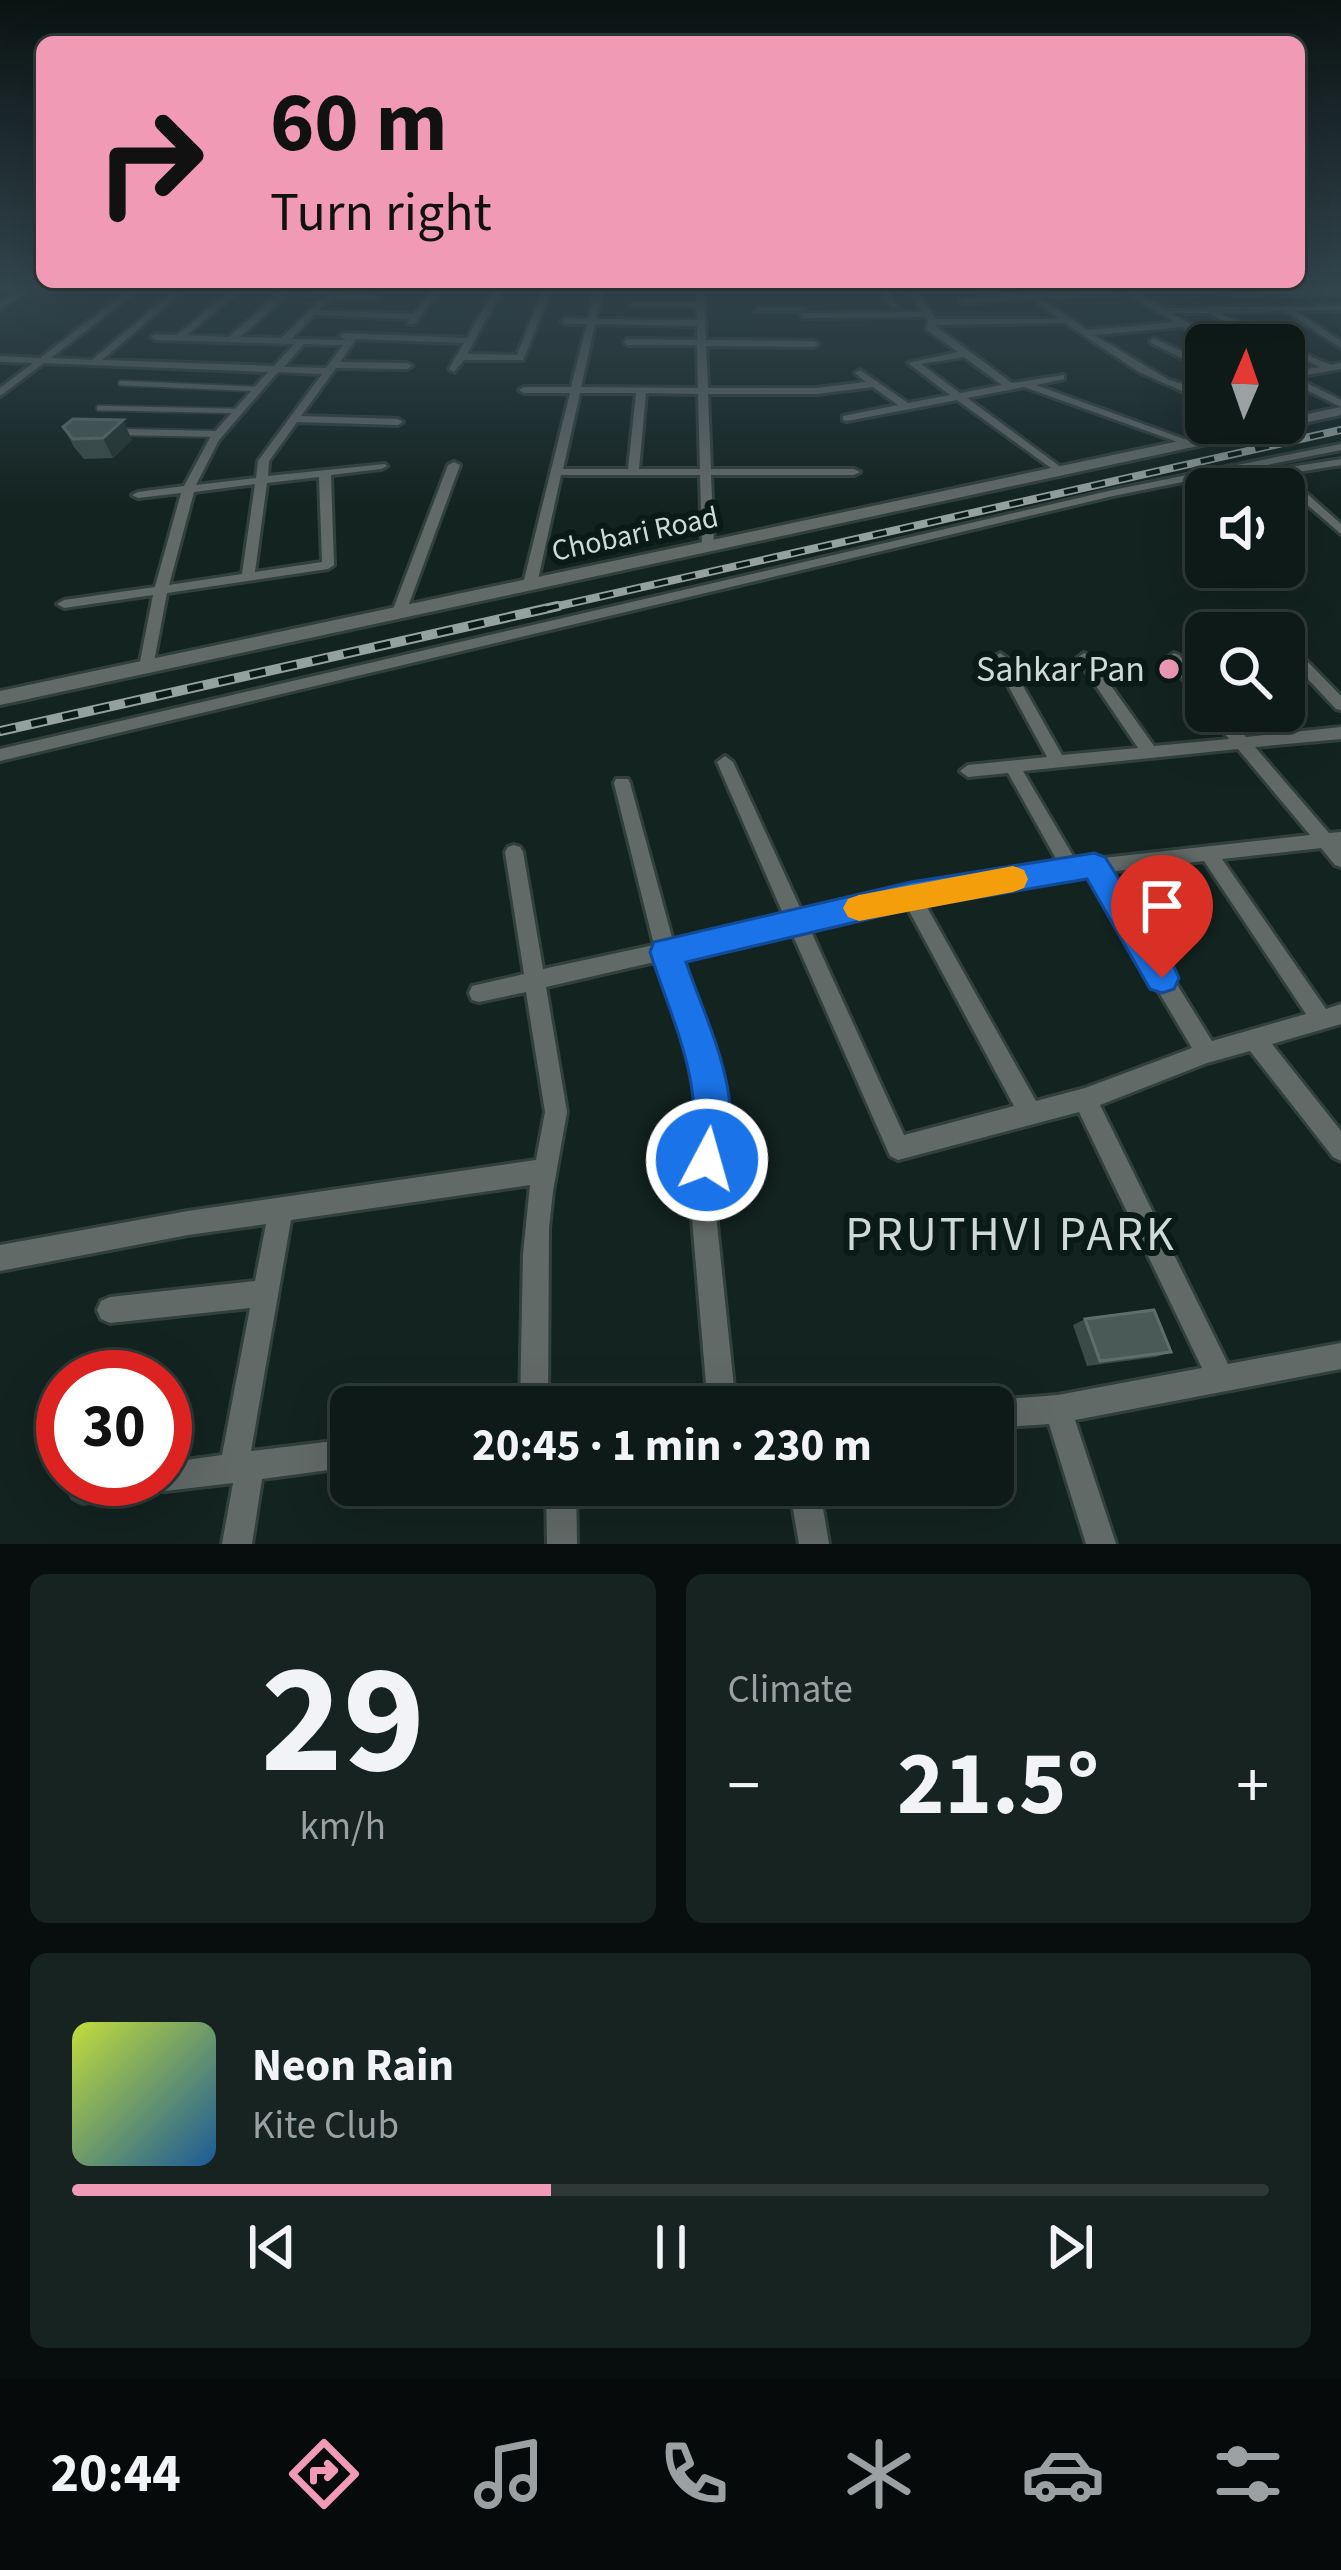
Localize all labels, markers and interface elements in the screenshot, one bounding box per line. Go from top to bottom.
text: 60 m [270,64,448,184]
icon: right [72,84,228,240]
text: Turn right [270,175,492,252]
north arrow [1185,324,1305,444]
map controls [1185,324,1305,732]
button: sound [1185,468,1305,588]
street label: Chobari Road [548,495,722,573]
button: search [1185,612,1305,732]
place label: Sahkar Pan [976,644,1145,695]
marker: Sahkar Pan [1156,656,1182,682]
pin [1111,855,1213,978]
icon: arrive [1129,873,1195,939]
position arrow [644,1097,770,1223]
district label: PRUTHVI PARK [845,1201,1177,1269]
speed limit sign: 30 [36,1350,192,1506]
text: 20:45 · 1 min · 230 m [472,1414,872,1478]
text: 29 [260,1610,425,1832]
text: Climate [728,1662,853,1718]
text: 21.5° [897,1721,1099,1849]
text: − [728,1739,760,1833]
text: + [1236,1739,1269,1833]
text: km/h [299,1799,386,1855]
text: Neon Rain [252,2034,454,2098]
text: Kite Club [252,2098,399,2154]
icon: previous [239,2214,305,2280]
icon: pause [638,2214,704,2280]
icon: next [1037,2214,1103,2280]
icon: directions [282,2432,366,2516]
icon: music [467,2432,551,2516]
icon: phone [652,2432,736,2516]
icon: climate [837,2432,921,2516]
icon: car [1021,2432,1105,2516]
icon: filters [1206,2432,1290,2516]
text: 20:44 [50,2436,181,2513]

